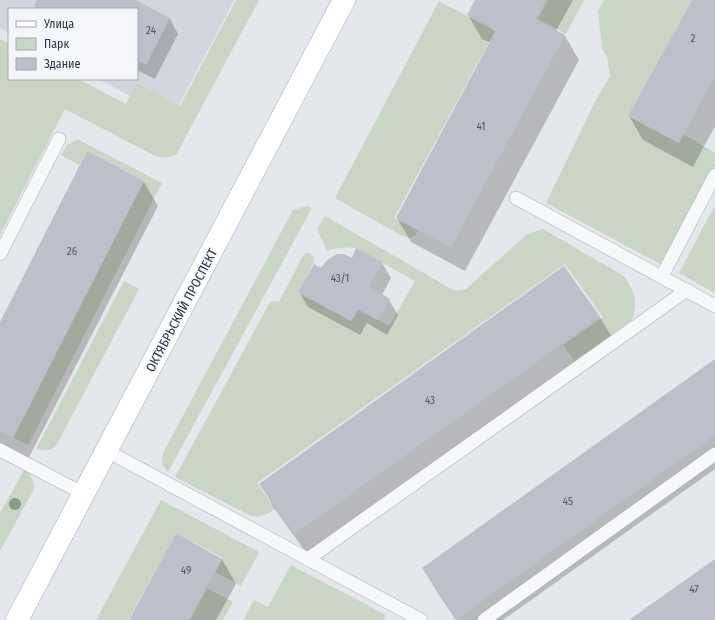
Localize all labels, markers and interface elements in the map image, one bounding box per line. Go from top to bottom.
legend [8,8,138,80]
text: Улица [43,17,74,31]
house number: 24 [146,24,157,37]
house number: 2 [691,32,696,45]
text: Парк [44,37,70,51]
text: Здание [44,57,80,71]
house number: 41 [476,120,486,133]
house number: 26 [67,245,78,258]
street label: ОКТЯБРЬСКИЙ ПРОСПЕКТ [143,246,220,374]
house number: 43/1 [331,272,349,285]
house number: 43 [425,394,435,407]
house number: 45 [563,495,573,508]
house number: 49 [181,564,191,577]
house number: 47 [689,583,699,596]

